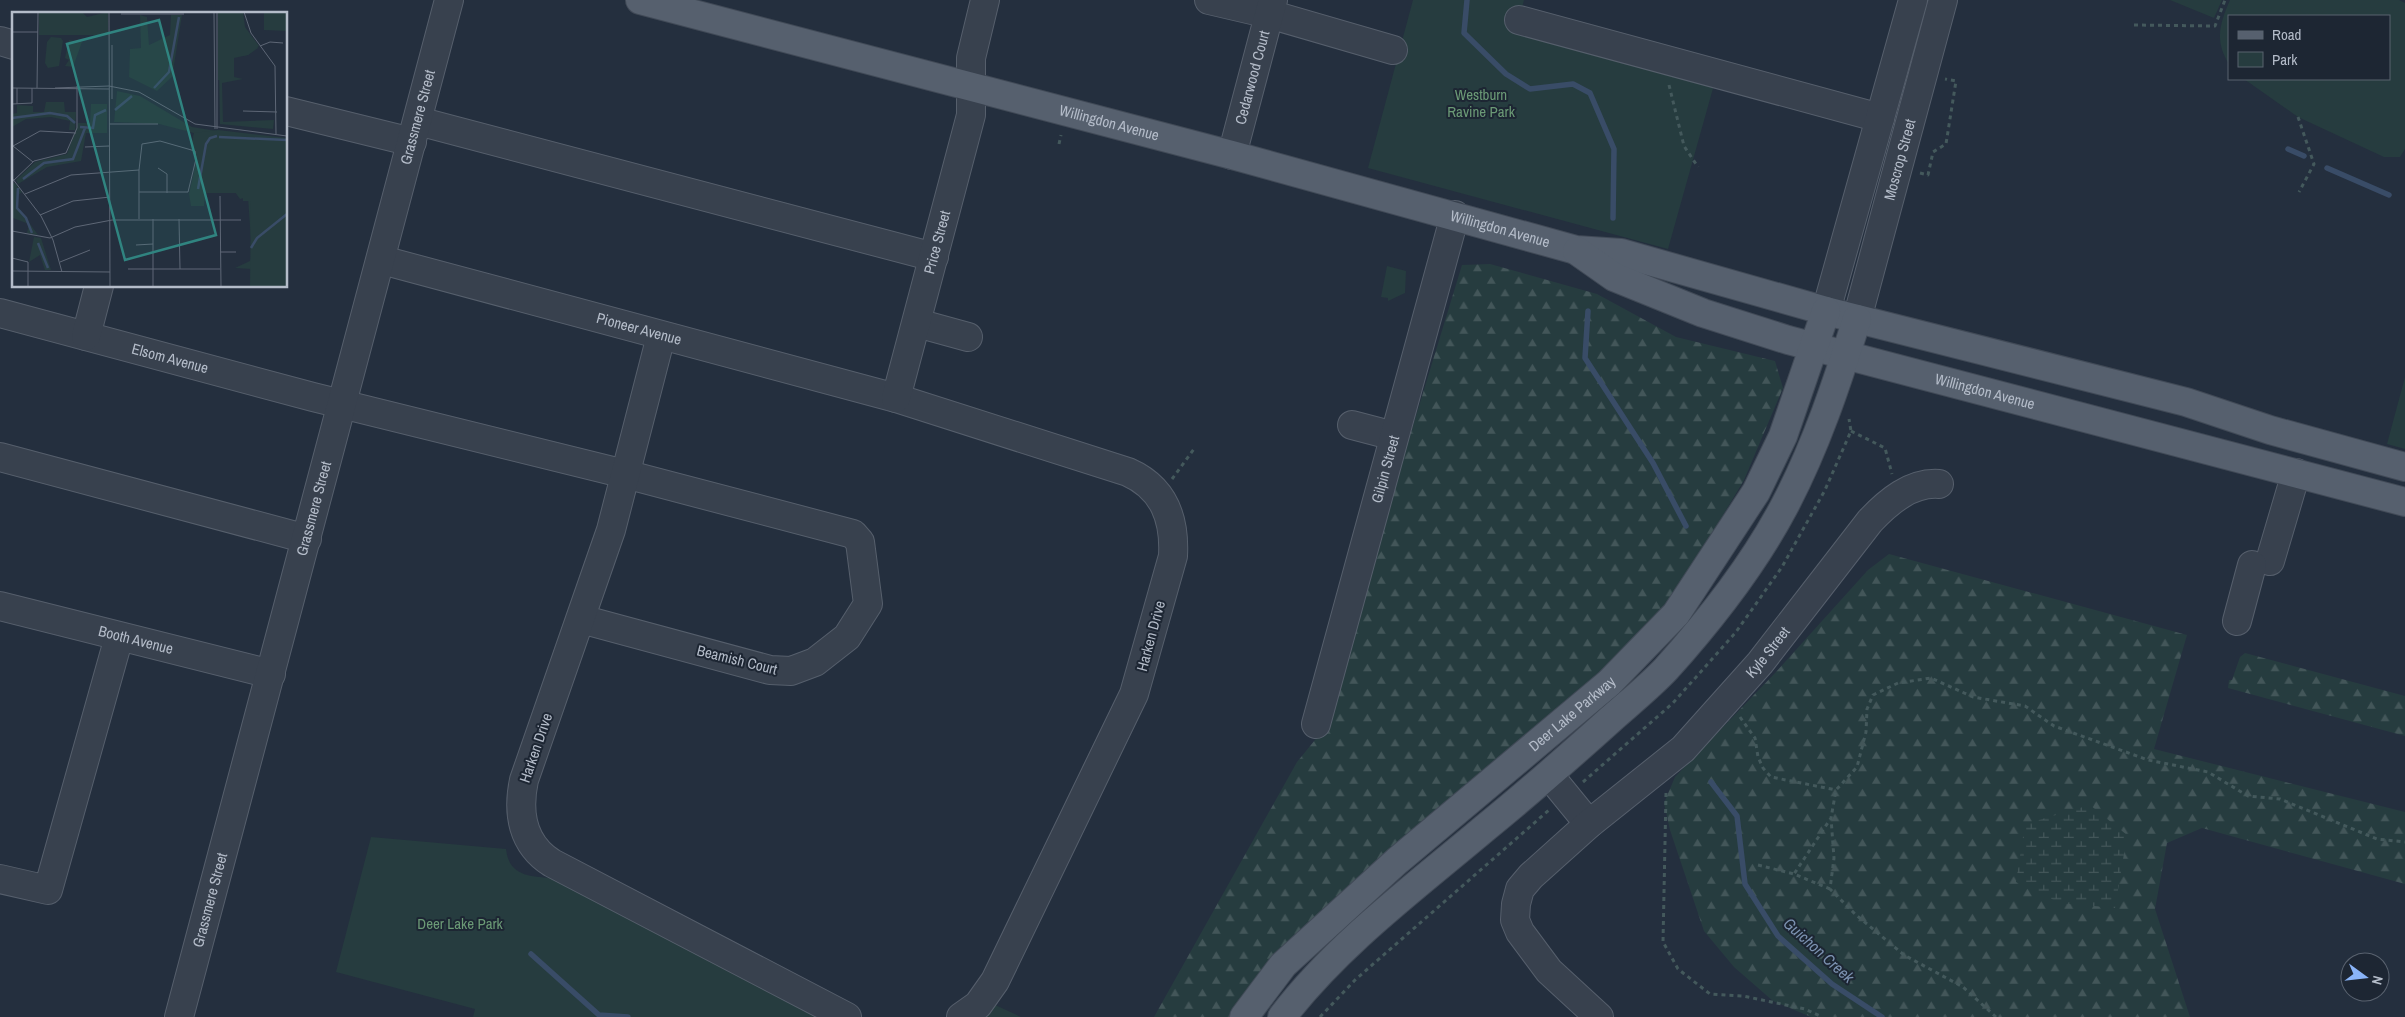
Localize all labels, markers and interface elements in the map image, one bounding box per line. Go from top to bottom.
inset map [12,12,288,288]
legend [2228,15,2390,80]
text: Road [2272,24,2301,45]
street label: Cedarwood Court [1229,28,1275,127]
text: Park [2272,49,2298,70]
street label: Grassmere Street [395,67,440,167]
park label: Westburn Ravine Park [1447,84,1516,122]
street label: Willingdon Avenue [1057,99,1162,146]
street label: Moscrop Street [1878,116,1921,203]
street label: Willingdon Avenue [1448,205,1552,252]
street label: Price Street [918,208,955,276]
street label: Pioneer Avenue [594,307,684,350]
street label: Elsom Avenue [129,338,211,378]
street label: Willingdon Avenue [1933,368,2037,414]
street label: Gilpin Street [1366,433,1404,505]
street label: Grassmere Street [291,458,336,558]
street label: Harken Drive [1131,598,1170,674]
street label: Booth Avenue [96,620,176,659]
street label: Kyle Street [1741,621,1795,682]
street label: Beamish Court [695,639,780,680]
street label: Deer Lake Parkway [1524,671,1621,756]
street label: Harken Drive [514,710,557,786]
street label: Grassmere Street [187,850,232,950]
water label: Guichon Creek [1779,912,1859,988]
park label: Deer Lake Park [417,913,504,934]
north arrow [2340,952,2390,1002]
text: N [2368,974,2387,987]

